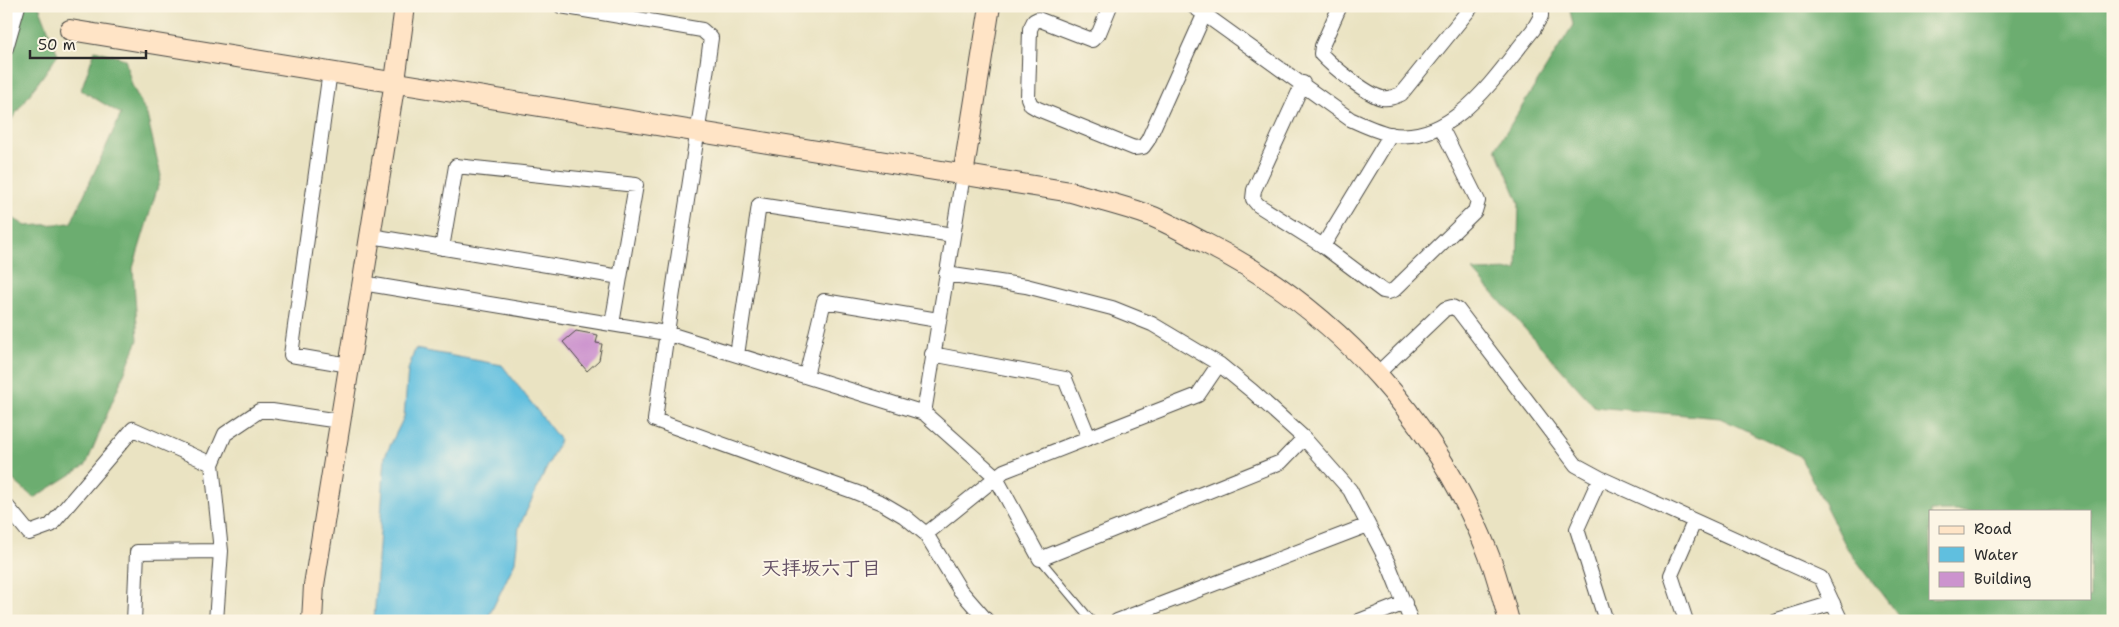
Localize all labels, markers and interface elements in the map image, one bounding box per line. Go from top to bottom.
scale bar [30,28,146,60]
text: 50 m [38,35,76,55]
legend [1929,510,2092,600]
text: Road [1974,519,2012,539]
text: Water [1974,545,2018,565]
district label: 天拝坂六丁目 [761,555,881,581]
text: Building [1974,569,2031,589]

